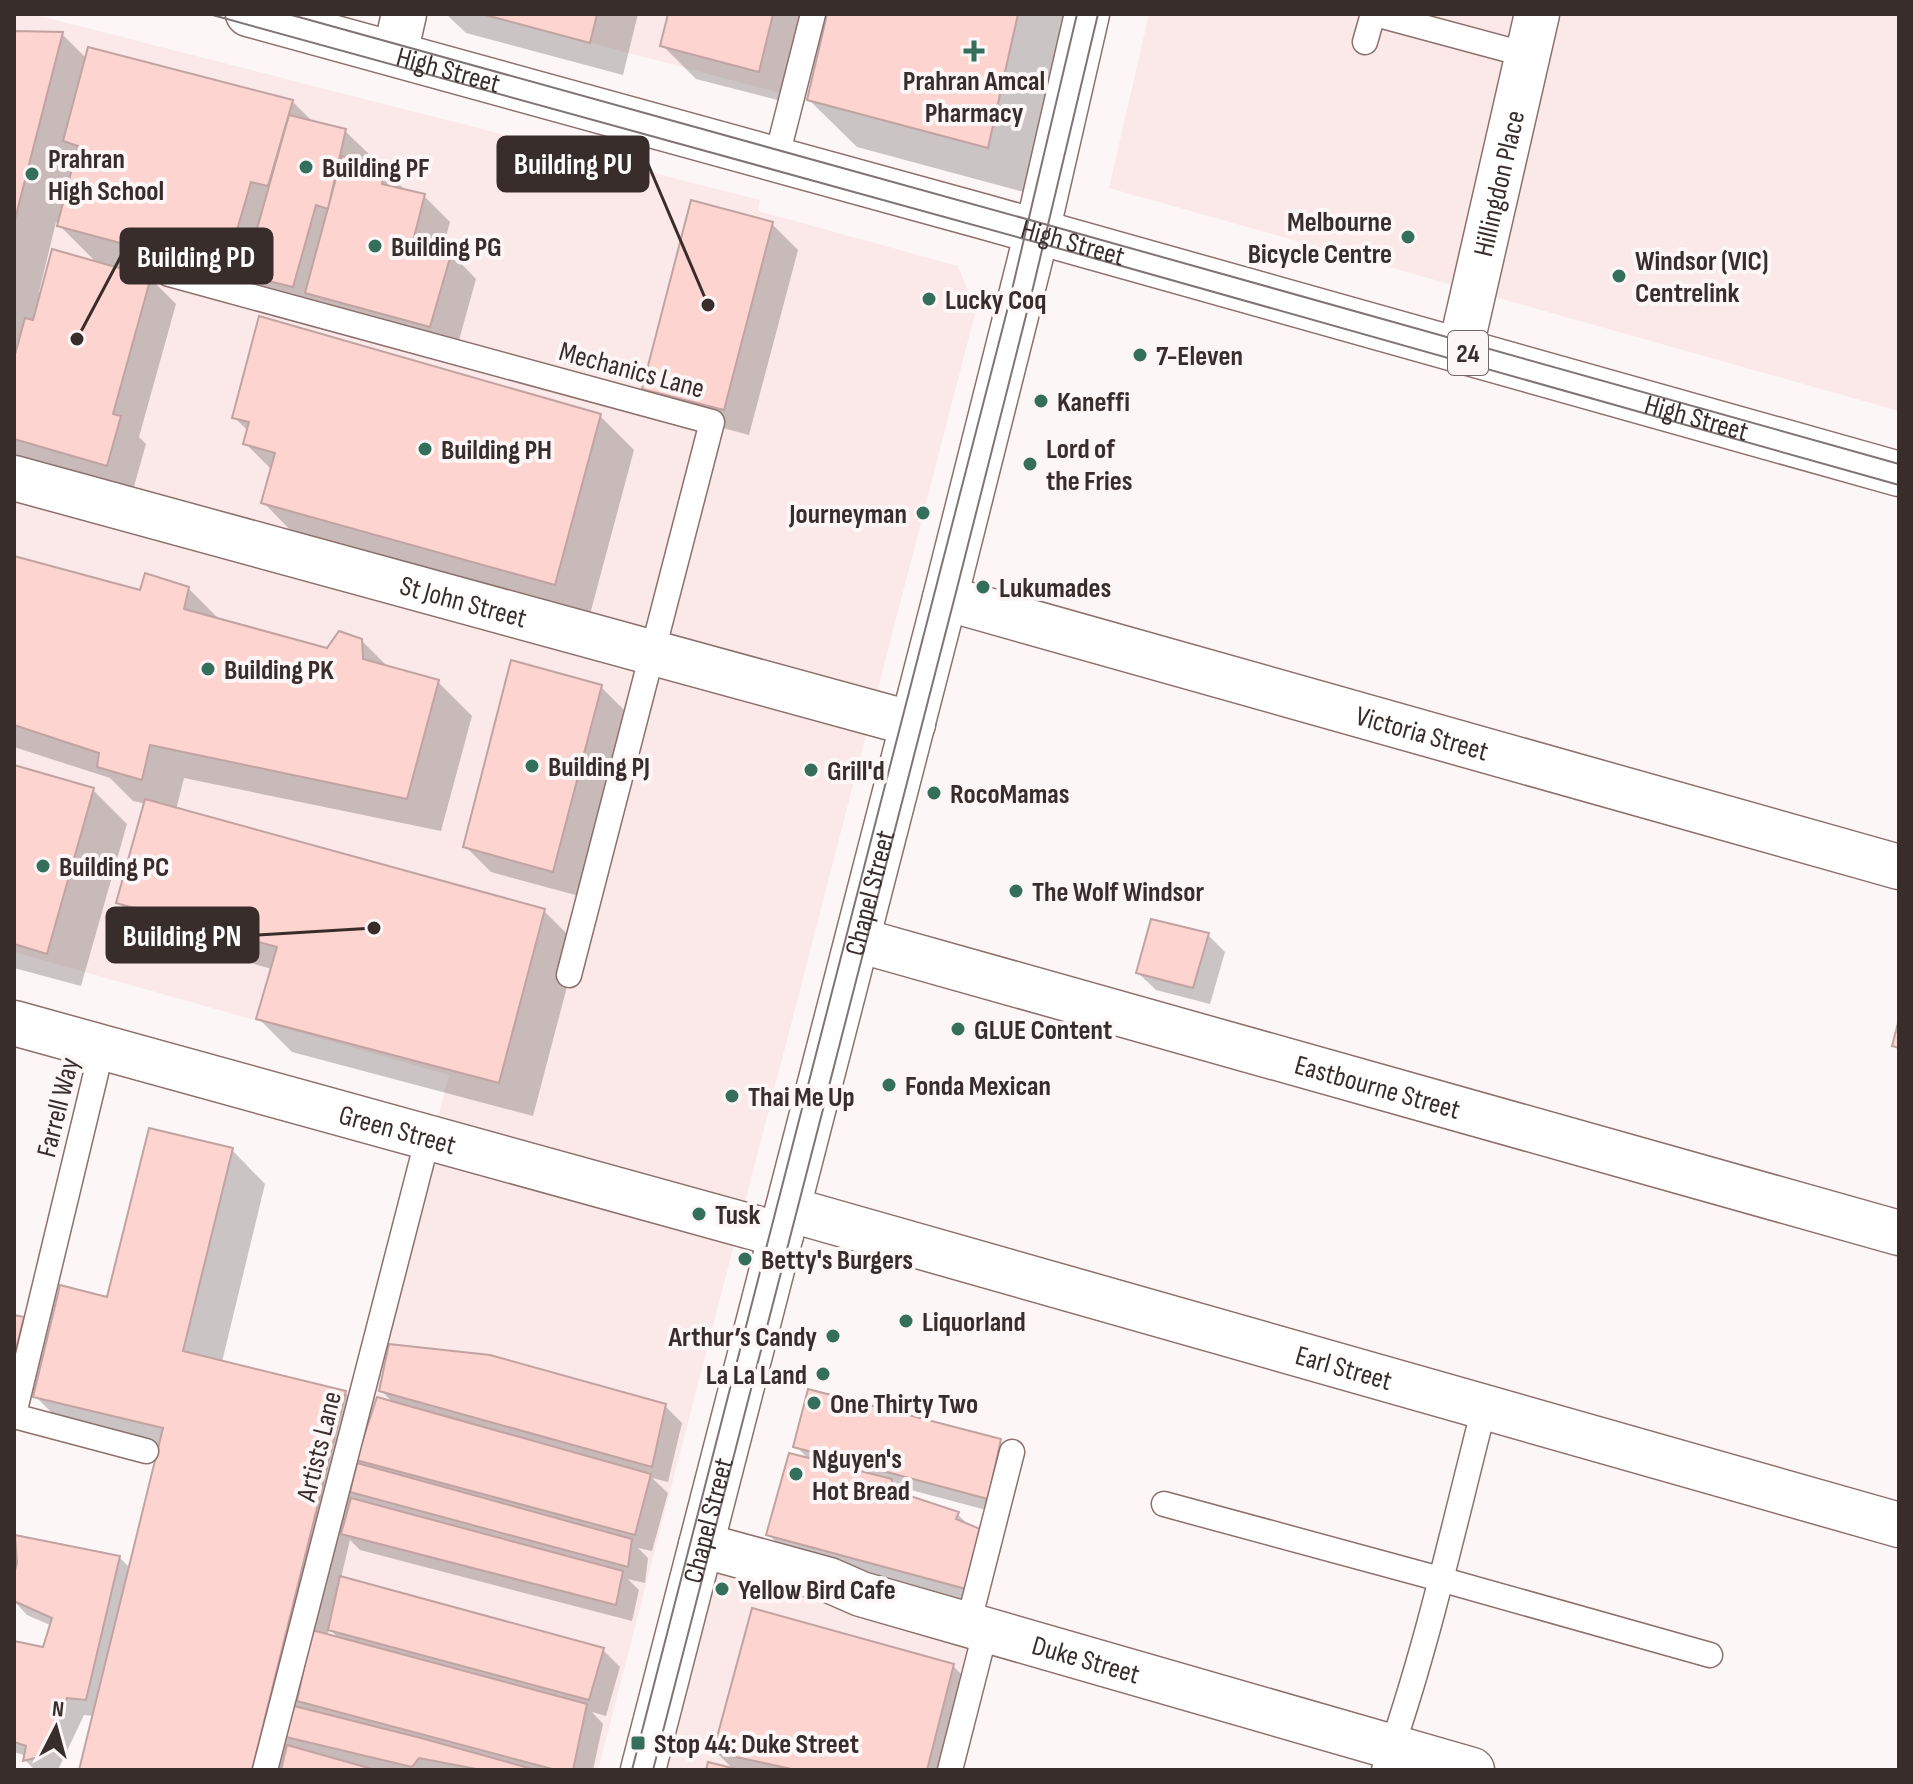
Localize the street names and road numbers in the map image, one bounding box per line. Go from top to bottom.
street label: High Street [393,41,504,101]
street label: Hillingdon Place [1467,108,1532,260]
street label: High Street [1017,213,1128,273]
road number: 24 [1448,331,1488,375]
street label: Mechanics Lane [555,335,708,406]
street label: High Street [1641,388,1752,449]
street label: St John Street [396,569,530,635]
street label: Victoria Street [1352,700,1492,768]
street label: Chapel Street [839,827,902,959]
street label: Eastbourne Street [1291,1049,1464,1127]
street label: Farrell Way [30,1054,87,1161]
street label: Green Street [335,1099,459,1162]
street label: Earl Street [1292,1339,1396,1398]
street label: Artists Lane [290,1388,349,1506]
street label: Chapel Street [677,1454,741,1587]
street label: Duke Street [1028,1629,1144,1691]

